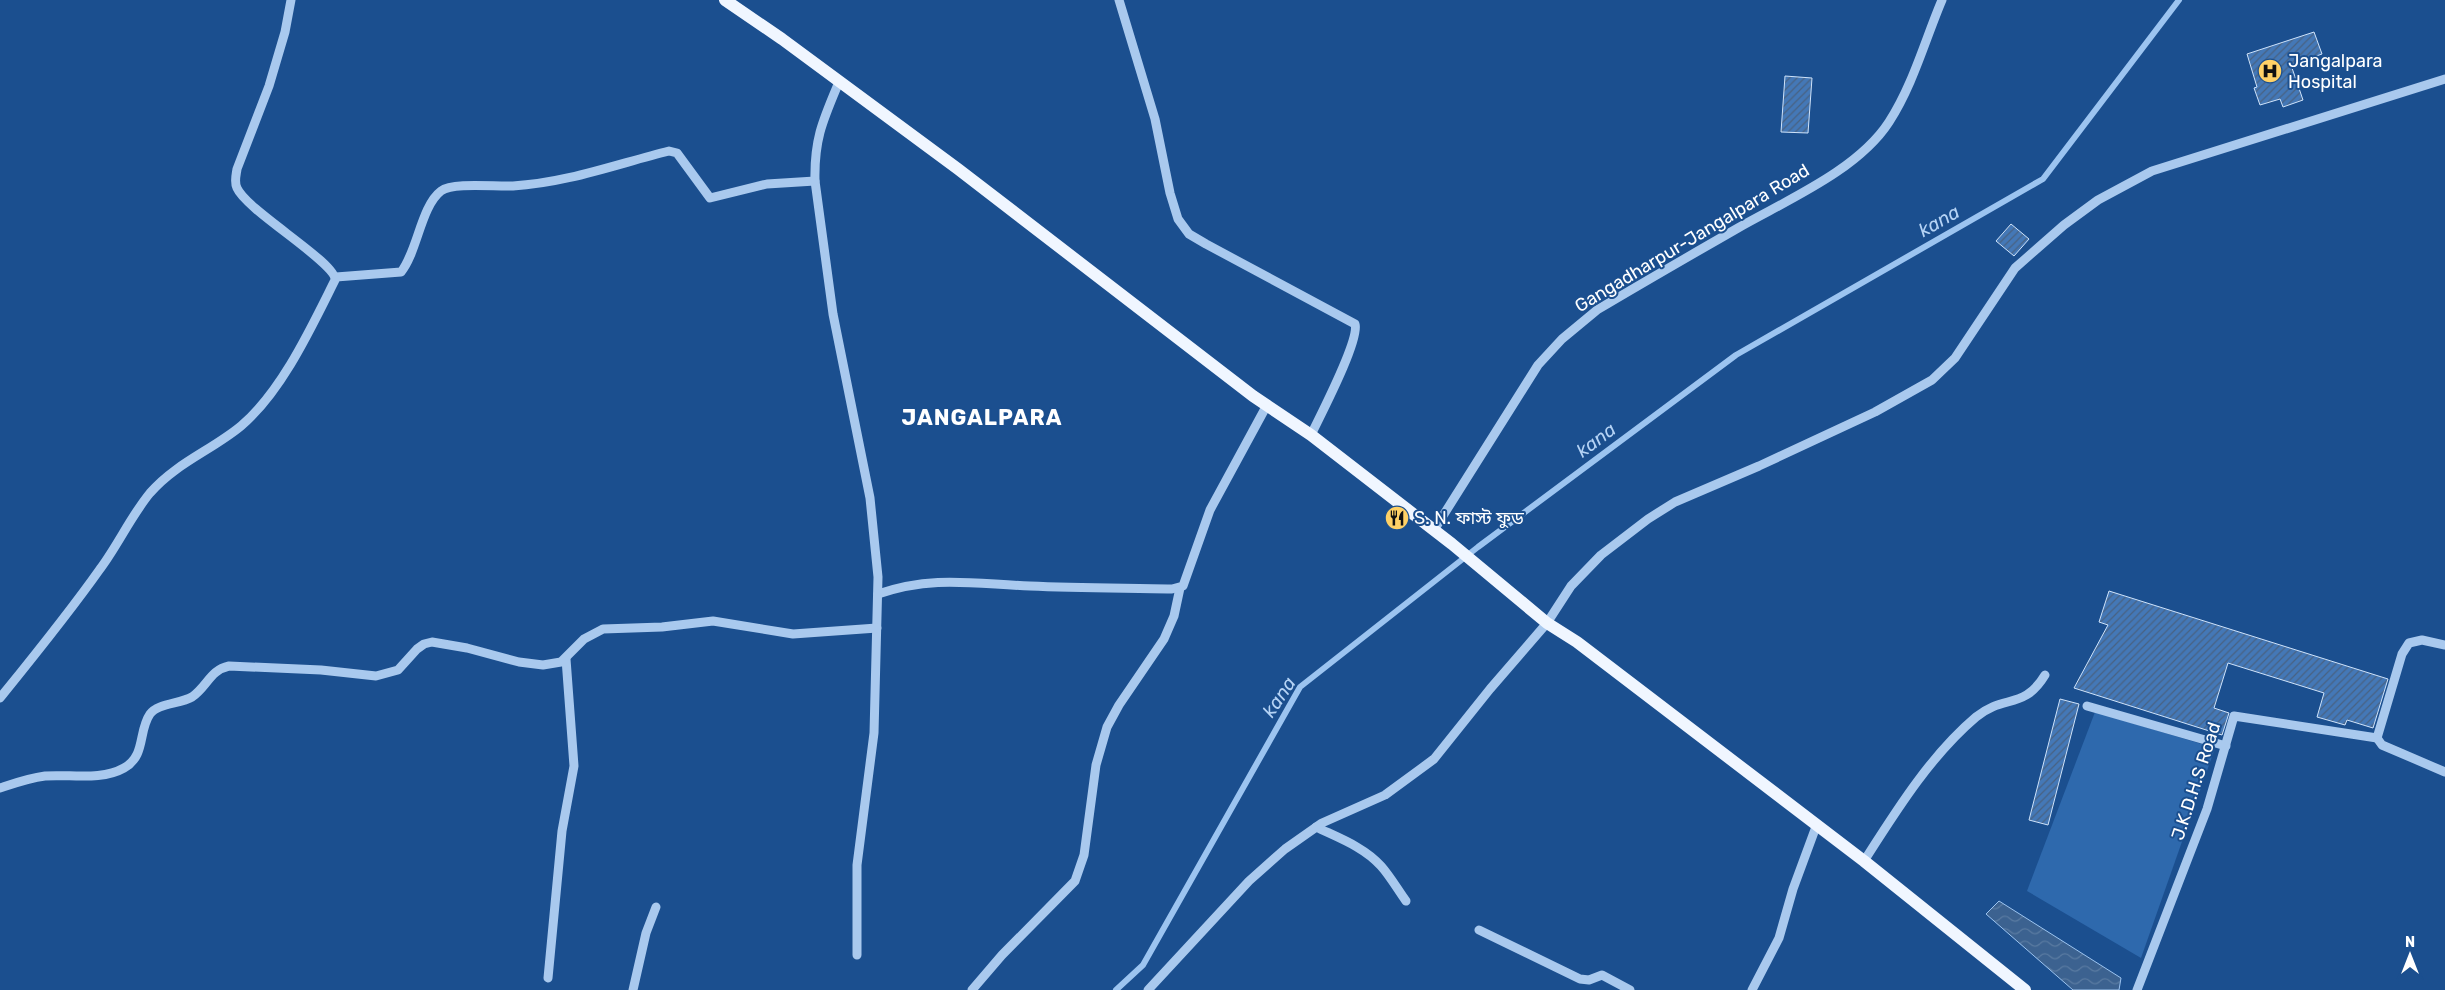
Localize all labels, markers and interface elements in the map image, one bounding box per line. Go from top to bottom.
place label: Jangalpara Hospital [2288,50,2383,93]
hospital icon: Jangalpara Hospital [2257,58,2283,84]
street label: Gangadharpur-Jangalpara Road [1571,159,1813,317]
water label: kana [1914,200,1964,242]
district label: JANGALPARA [902,404,1062,431]
water label: kana [1572,418,1620,462]
restaurant icon: S. N. ফাস্ট ফুড [1384,505,1410,531]
place label: S. N. ফাস্ট ফুড [1414,507,1524,529]
water label: kana [1257,672,1301,722]
street label: J.K.D.H.S Road [2167,719,2225,843]
north arrow [2385,930,2435,980]
text: N [2405,934,2415,951]

